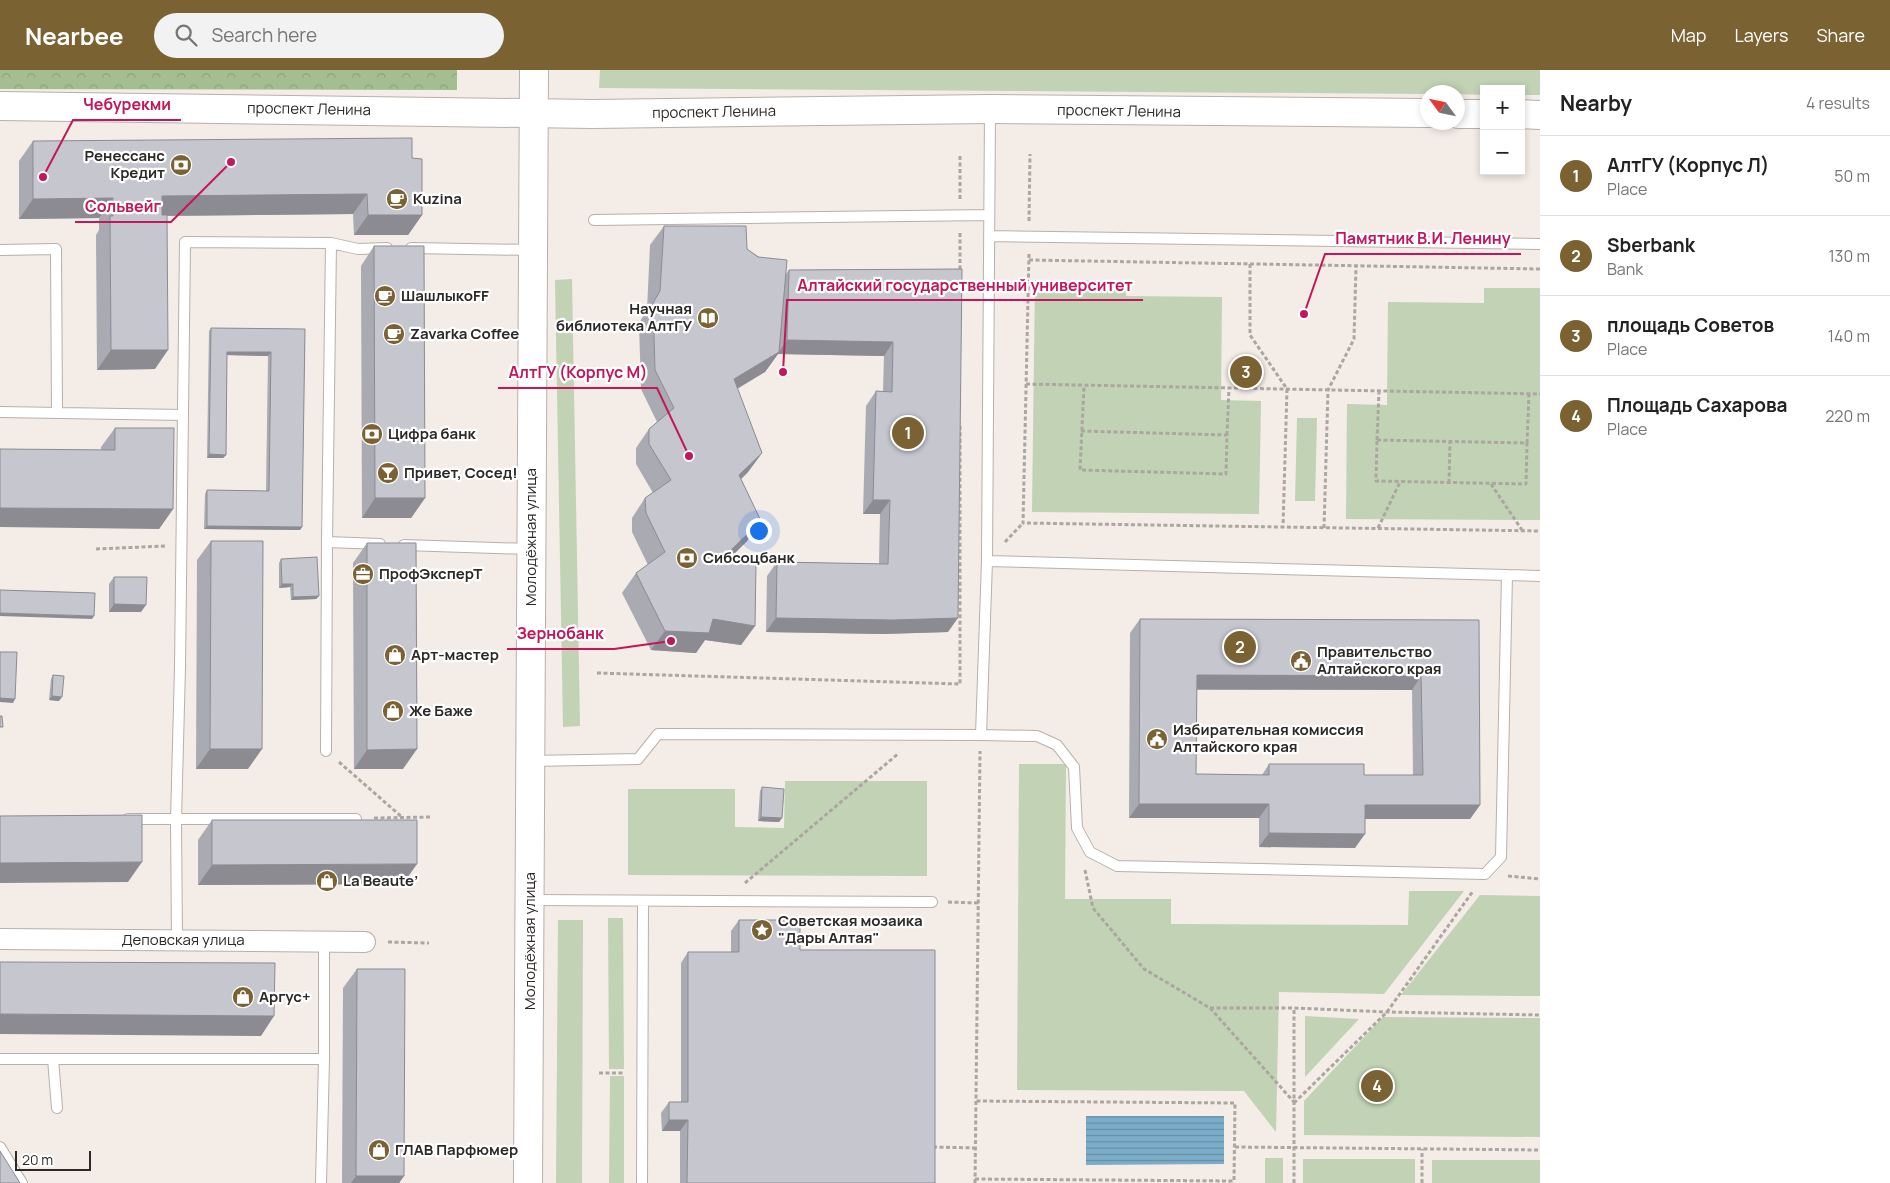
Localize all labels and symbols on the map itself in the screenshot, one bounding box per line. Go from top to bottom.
north arrow [1420,85,1465,130]
callout: Чебурекми [73,89,181,120]
text: Чебурекми [83,93,171,115]
street label: проспект Ленина [247,97,371,120]
street label: проспект Ленина [1057,99,1181,122]
street label: проспект Ленина [652,100,776,123]
place label: Ренессанс Кредит [85,145,165,183]
bank icon: Ренессанс Кредит [169,153,193,177]
cafe icon: Kuzina [385,187,409,211]
place label: Kuzina [413,188,462,209]
callout: Сольвейг [75,191,171,222]
text: Сольвейг [85,195,161,217]
callout: Памятник В.И. Ленину [1325,223,1521,254]
text: Памятник В.И. Ленину [1335,227,1511,249]
callout: Алтайский государственный университет [787,269,1143,300]
text: Алтайский государственный университет [797,274,1133,296]
cafe icon: ШашлыкоFF [373,284,397,308]
place label: ШашлыкоFF [401,285,489,306]
place label: Научная библиотека АлтГУ [556,298,692,336]
library icon: Научная библиотека АлтГУ [696,306,720,330]
cafe icon: Zavarka Coffee [382,322,406,346]
place label: Zavarka Coffee [410,323,519,344]
pin: 3 [1230,353,1262,391]
callout: АлтГУ (Корпус М) [498,357,657,388]
text: АлтГУ (Корпус М) [509,361,647,383]
pin: 1 [892,414,924,452]
bank icon: Цифра банк [360,422,384,446]
place label: Цифра банк [388,423,476,444]
bar icon: Привет, Сосед! [376,461,400,485]
place label: Привет, Сосед! [404,462,518,483]
street label: Молодёжная улица [520,468,541,606]
your location [746,518,772,544]
bank icon: Сибсоцбанк [675,546,699,570]
place label: Сибсоцбанк [703,547,796,568]
office icon: ПрофЭксперТ [351,562,375,586]
place label: ПрофЭксперТ [379,563,482,584]
callout: Зернобанк [507,618,614,649]
text: Зернобанк [516,622,604,644]
pin: 2 [1224,628,1256,666]
place label: Правительство Алтайского края [1317,641,1442,679]
shop icon: Арт-мастер [383,643,407,667]
place label: Арт-мастер [411,644,499,665]
public building icon: Правительство Алтайского края [1289,649,1313,673]
shop icon: Же Баже [381,699,405,723]
place label: Же Баже [409,700,473,721]
place label: Избирательная комиссия Алтайского края [1173,719,1364,757]
public building icon: Избирательная комиссия Алтайского края [1145,727,1169,751]
shop icon: La Beaute’ [315,869,339,893]
place label: La Beaute’ [343,870,418,891]
street label: Молодёжная улица [519,872,540,1010]
place label: Советская мозаика "Дары Алтая" [778,910,923,948]
place icon: Советская мозаика "Дары Алтая" [750,918,774,942]
street label: Деповская улица [121,929,245,950]
shop icon: Аргус+ [231,985,255,1009]
place label: Аргус+ [259,986,311,1007]
pin: 4 [1361,1067,1393,1105]
shop icon: ГЛАВ Парфюмер [367,1138,391,1162]
place label: ГЛАВ Парфюмер [395,1139,518,1160]
scale bar [15,1148,91,1171]

